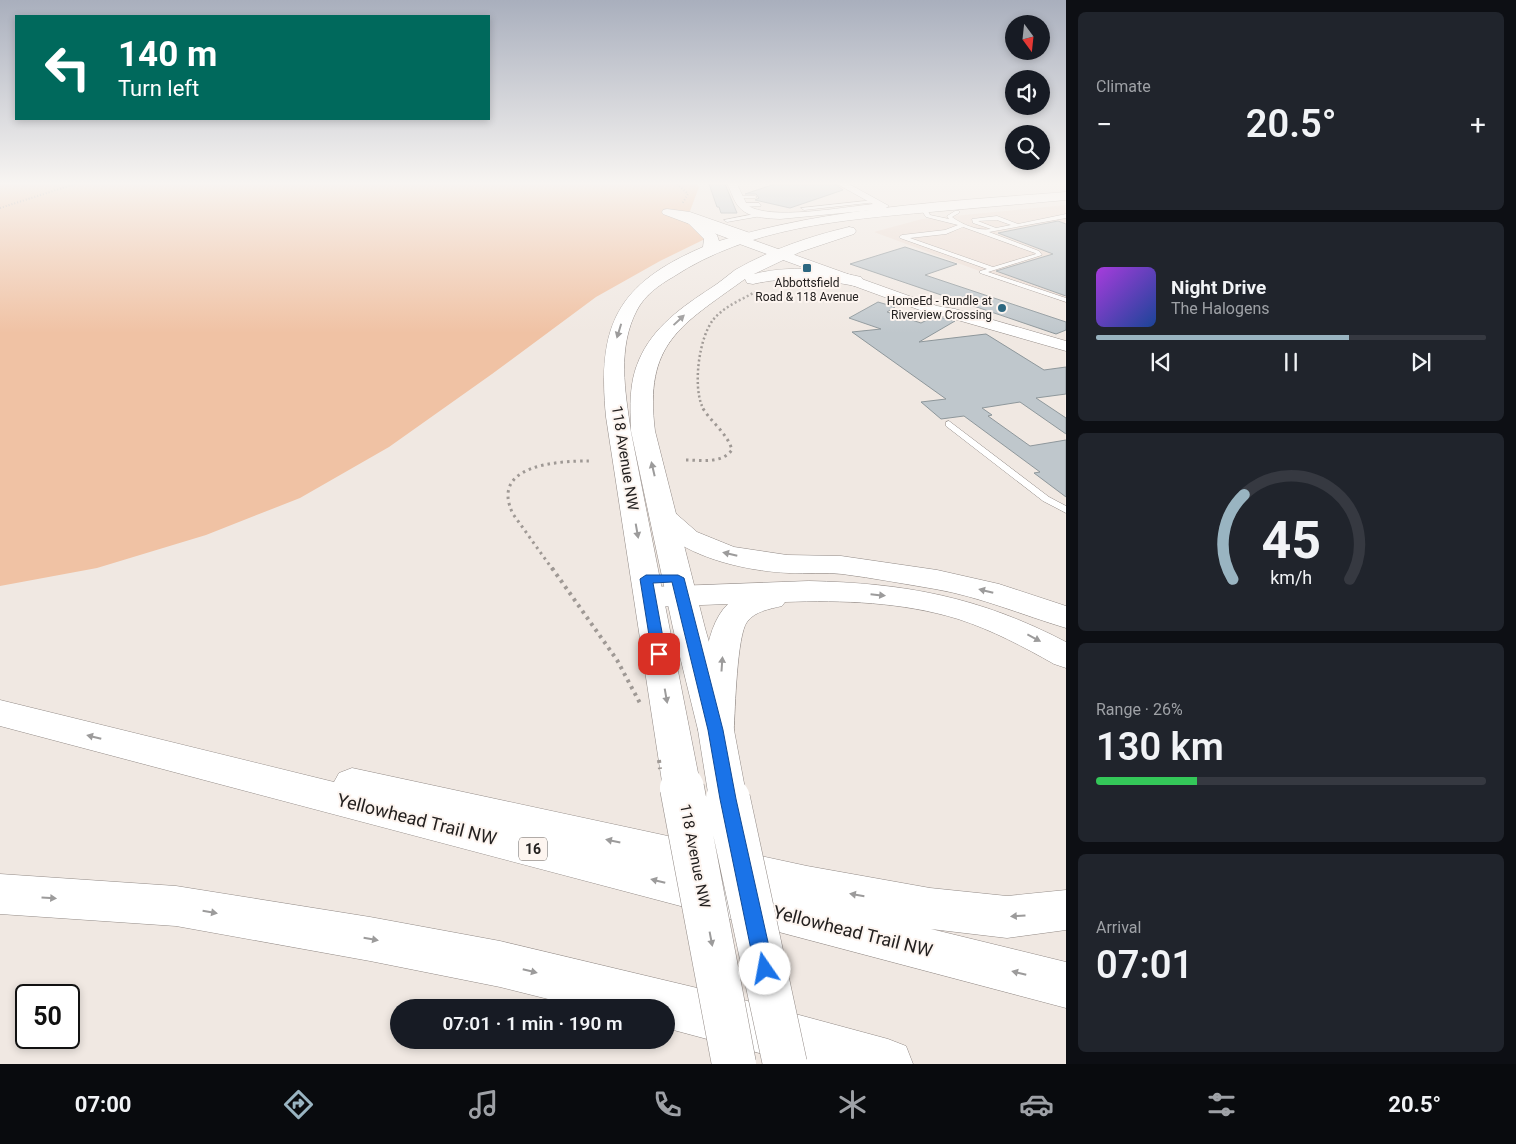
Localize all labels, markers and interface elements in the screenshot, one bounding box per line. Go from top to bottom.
north arrow [1005,15,1050,60]
map controls [1005,15,1050,170]
text: 140 m [118,34,217,75]
icon: left [35,35,100,100]
button: sound [1005,70,1050,115]
text: Turn left [118,76,199,101]
text: Climate [1096,77,1151,96]
text: 20.5° [1246,102,1336,146]
text: − [1096,108,1112,141]
text: + [1470,108,1486,141]
button: search [1005,125,1050,170]
marker: Abbottsfield Road & 118 Avenue [801,262,813,274]
place label: Abbottsfield Road & 118 Avenue [755,276,859,304]
text: Night Drive [1171,276,1266,299]
place label: HomeEd - Rundle at Riverview Crossing [887,294,992,322]
text: The Halogens [1171,299,1270,318]
marker: HomeEd - Rundle at Riverview Crossing [996,302,1008,314]
one-way arrow [673,314,685,326]
one-way arrow [615,323,623,338]
icon: previous [1147,348,1175,376]
icon: pause [1277,348,1305,376]
icon: next [1407,348,1435,376]
street label: 118 Avenue NW [608,404,642,512]
one-way arrow [649,462,657,477]
text: 45 [1261,510,1321,571]
one-way arrow [634,524,642,540]
one-way arrow [723,550,738,558]
text: km/h [1270,567,1312,588]
one-way arrow [979,587,994,595]
one-way arrow [870,591,886,599]
pin [638,633,680,675]
one-way arrow [1026,634,1041,642]
icon: arrive [645,640,673,668]
one-way arrow [719,656,727,672]
one-way arrow [663,689,671,705]
text: Range · 26% [1096,700,1183,719]
text: 130 km [1096,725,1224,769]
one-way arrow [86,733,101,741]
street label: Yellowhead Trail NW [335,789,499,849]
street label: 118 Avenue NW [676,802,714,910]
one-way arrow [605,837,620,845]
road number: 16 [519,838,547,861]
one-way arrow [650,877,665,885]
one-way arrow [849,890,865,898]
one-way arrow [41,894,57,902]
street label: Yellowhead Trail NW [771,901,935,961]
one-way arrow [203,909,219,917]
one-way arrow [1010,912,1026,920]
text: Arrival [1096,918,1141,937]
one-way arrow [707,932,715,948]
one-way arrow [363,935,378,943]
position arrow [738,942,790,994]
text: 07:01 [1096,943,1193,987]
one-way arrow [522,967,537,975]
one-way arrow [1011,969,1026,977]
speed limit sign: 50 [15,984,80,1049]
text: 07:01 · 1 min · 190 m [442,1012,623,1035]
icon: directions [281,1087,316,1122]
icon: music [466,1087,501,1122]
icon: phone [650,1087,685,1122]
icon: climate [835,1087,870,1122]
icon: car [1019,1087,1054,1122]
icon: filters [1204,1087,1239,1122]
text: 07:00 [75,1092,131,1117]
text: 20.5° [1388,1092,1441,1117]

